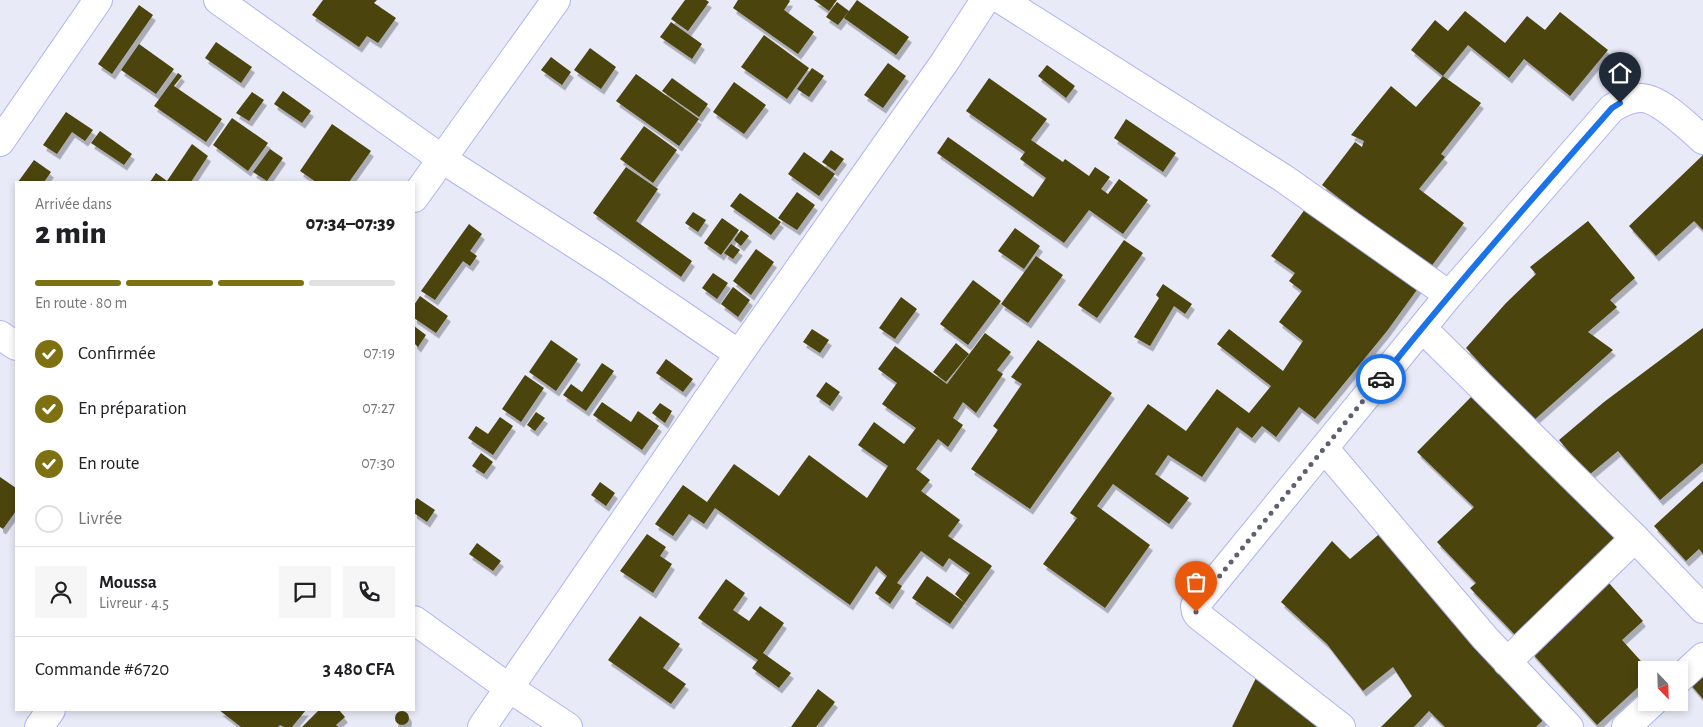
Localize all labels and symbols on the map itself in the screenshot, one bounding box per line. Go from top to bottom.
pin [1599,52,1641,103]
courier [1356,354,1406,404]
pin [1175,561,1217,612]
north arrow [1638,661,1688,711]

